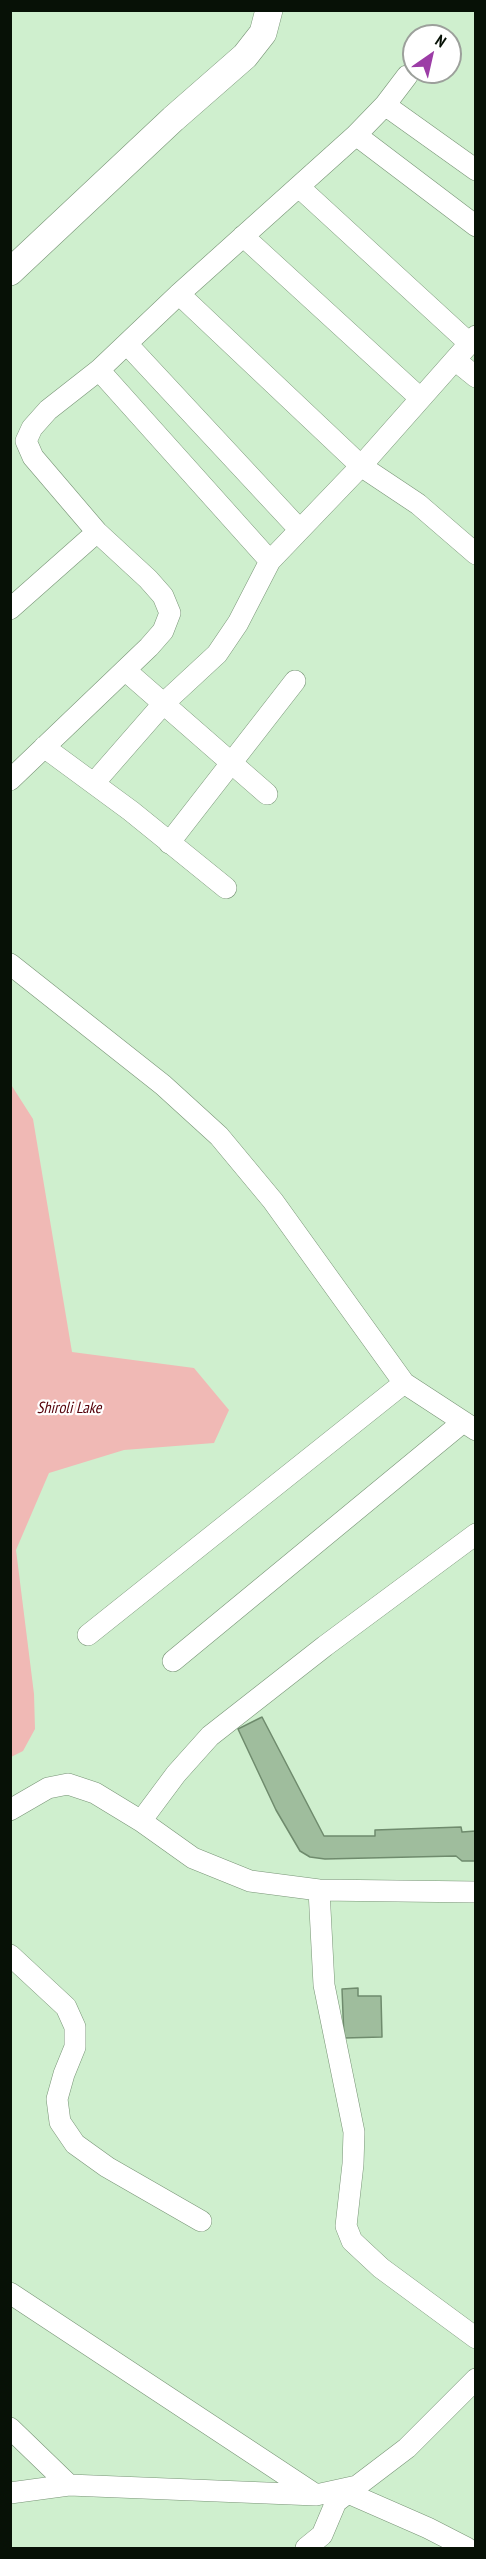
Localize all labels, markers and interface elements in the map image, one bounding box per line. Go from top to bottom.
north arrow [402,24,462,84]
text: N [432,30,450,51]
water label: Shiroli Lake [37,1398,101,1418]

